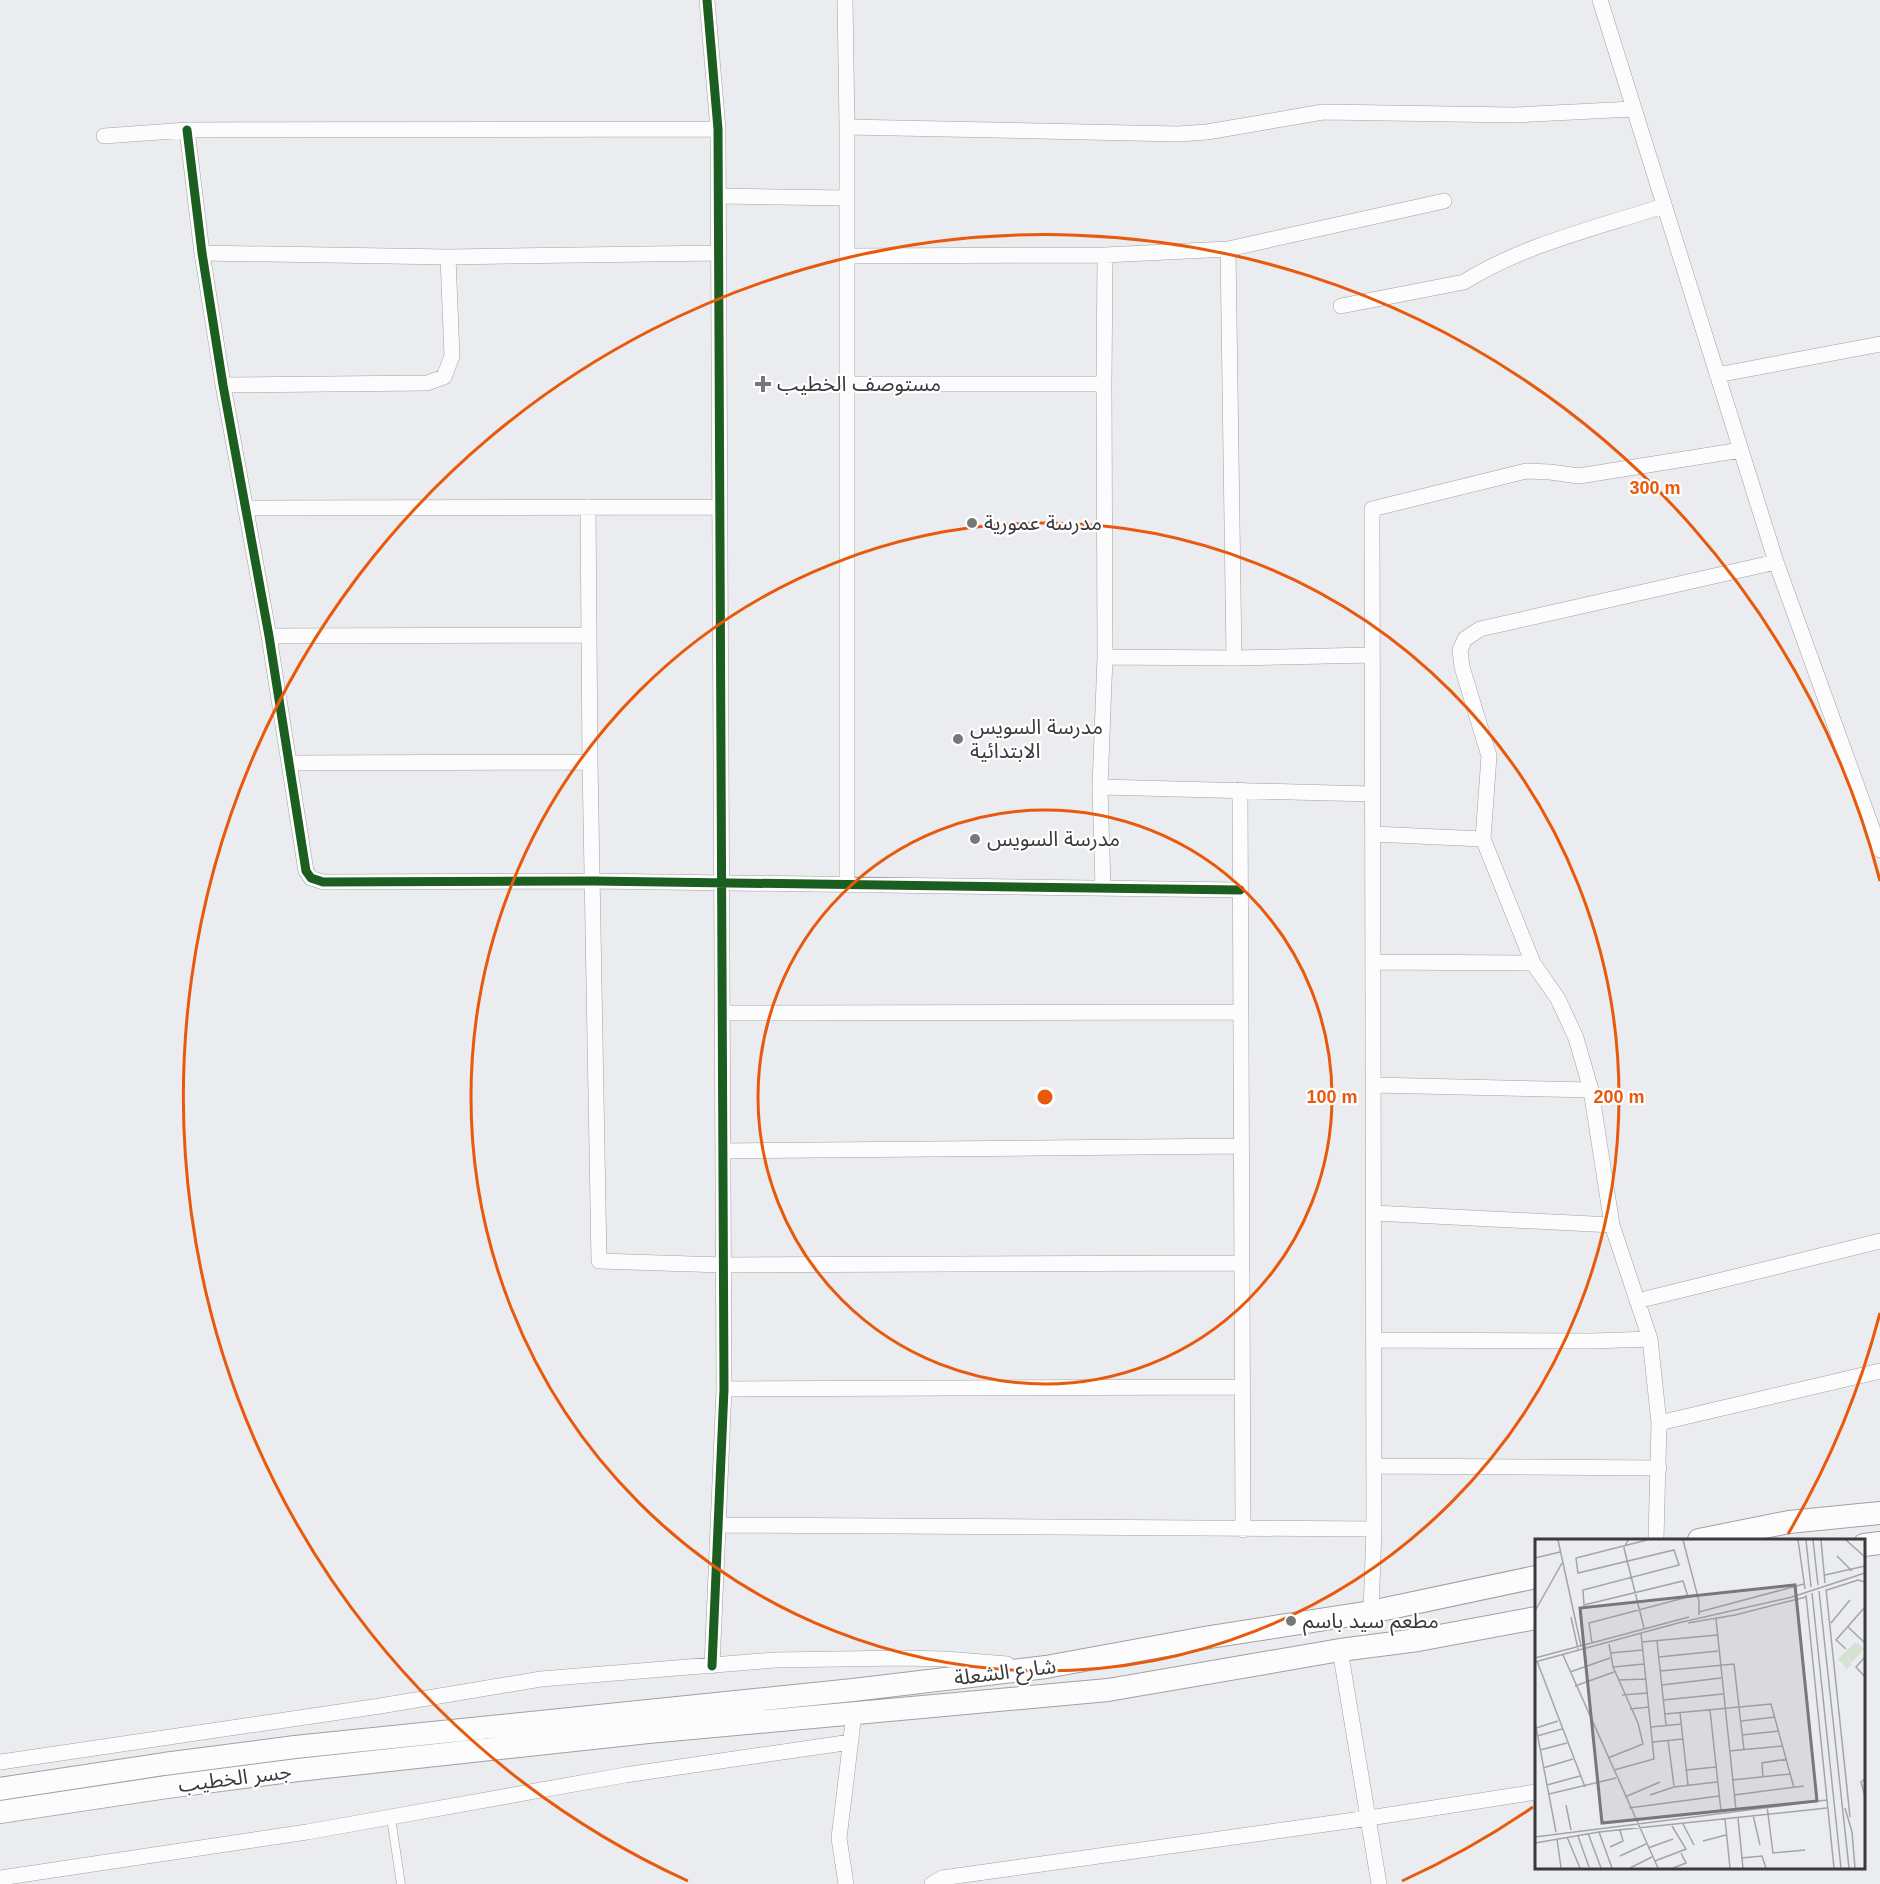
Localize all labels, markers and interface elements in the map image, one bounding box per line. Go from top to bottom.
place label: مستوصف الخطيب [777,372,941,396]
marker: مستوصف الخطيب [754,375,772,393]
text: 300 m [1629,478,1681,498]
place label: مدرسة عمورية [984,511,1102,535]
marker: مدرسة عمورية [965,516,979,530]
place label: مدرسة السويس الابتدائية [970,715,1103,762]
marker: مدرسة السويس الابتدائية [951,732,965,746]
place label: مدرسة السويس [987,827,1120,851]
marker: مدرسة السويس [968,832,982,846]
centre of rings [1035,1087,1055,1107]
text: 100 m [1306,1087,1358,1107]
text: 200 m [1593,1087,1645,1107]
inset map [1535,1539,1865,1869]
place label: مطعم سيد باسم [1303,1609,1439,1636]
marker: مطعم سيد باسم [1284,1614,1298,1628]
street label: شارع الشعلة [953,1654,1058,1693]
street label: جسر الخطيب [177,1759,293,1797]

